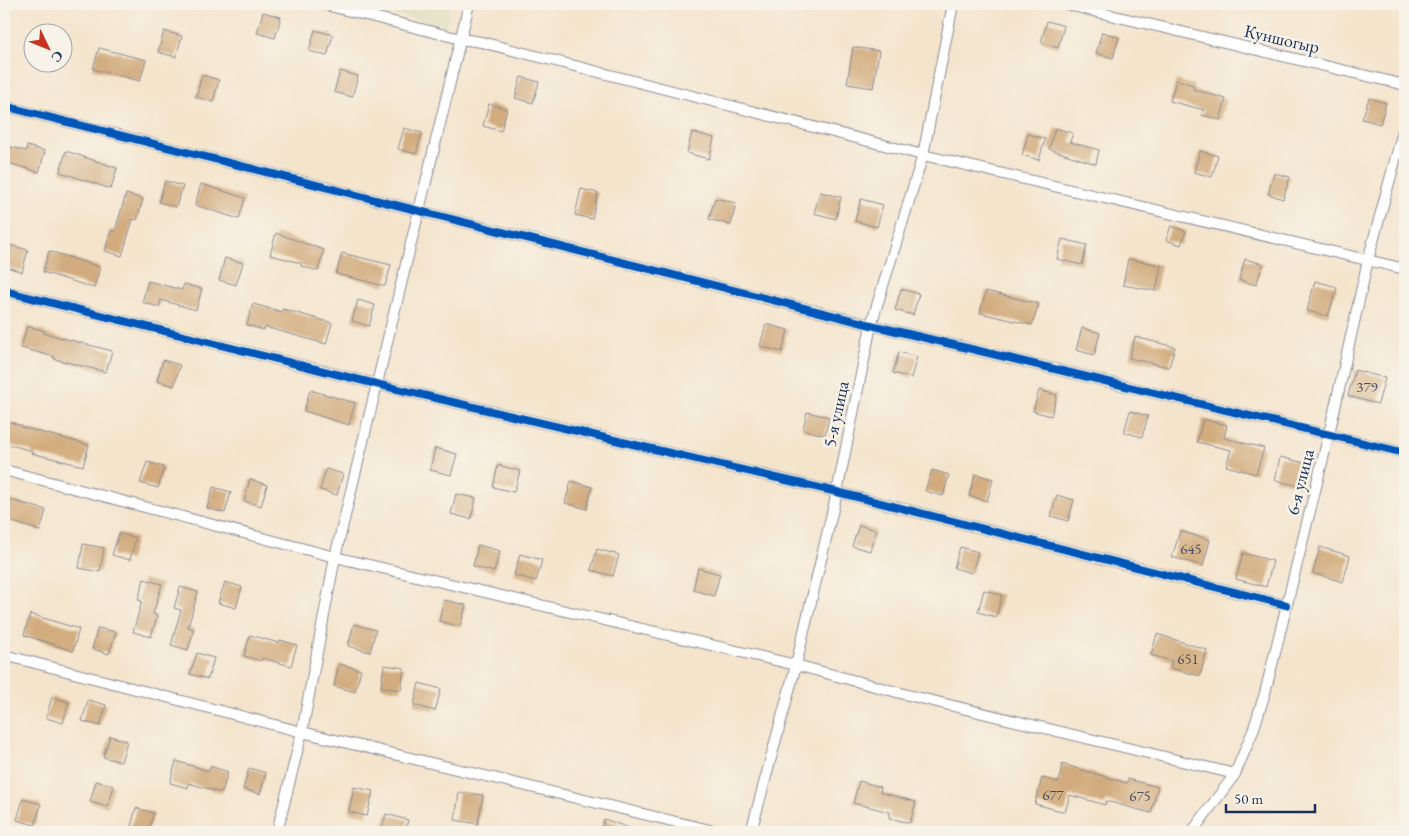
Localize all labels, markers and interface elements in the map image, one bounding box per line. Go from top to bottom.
street label: Куншогыр [1242,19,1322,58]
north arrow [22,22,72,72]
text: С [47,47,67,67]
house number: 379 [1356,377,1378,396]
street label: 5-я улица [817,378,854,449]
street label: 6-я улица [1280,446,1319,517]
house number: 645 [1180,539,1202,558]
house number: 651 [1177,649,1199,668]
scale bar [1226,781,1315,813]
house number: 677 [1042,785,1065,804]
house number: 675 [1129,786,1151,805]
text: 50 m [1234,789,1263,808]

